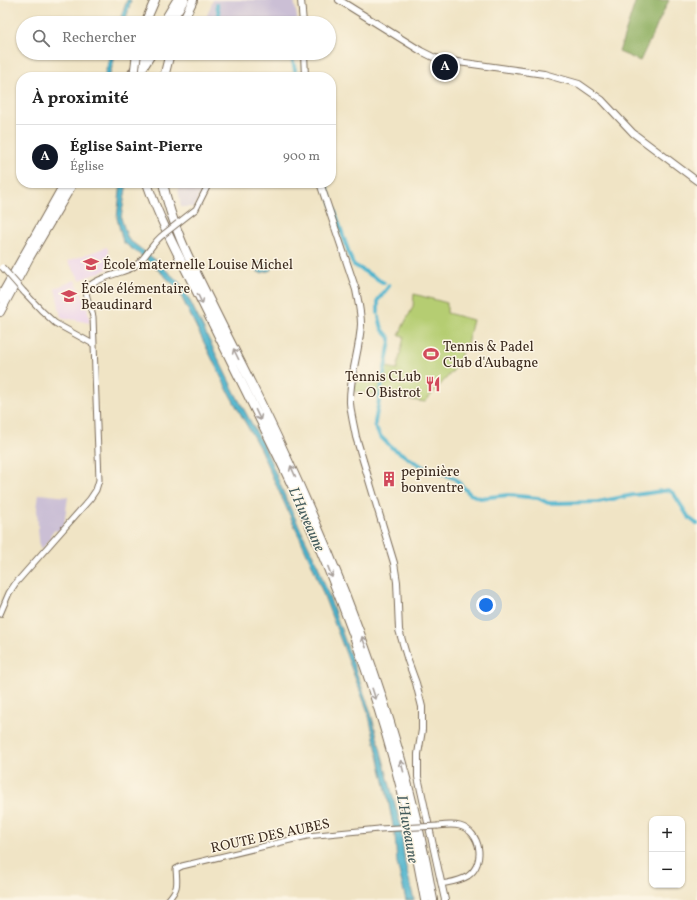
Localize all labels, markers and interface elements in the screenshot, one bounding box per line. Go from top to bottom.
search box [16,16,336,60]
icon: search [30,27,52,49]
text: Rechercher [62,28,136,49]
pin: A [432,52,458,82]
text: À proximité [32,87,129,110]
text: Église Saint-Pierre [70,137,203,158]
text: A [40,148,50,166]
text: 900 m [283,148,320,166]
text: Église [70,158,104,176]
school or university icon: École maternelle Louise Michel [82,255,100,273]
place label: École maternelle Louise Michel [103,256,293,275]
place label: École élémentaire Beaudinard [81,280,190,315]
school or university icon: École élémentaire Beaudinard [60,287,78,305]
one-way arrow [197,293,204,305]
place label: Tennis & Padel Club d'Aubagne [443,338,539,373]
sports icon: Tennis & Padel Club d'Aubagne [422,345,440,363]
one-way arrow [232,348,239,360]
place label: Tennis CLub - O Bistrot [345,368,421,403]
restaurant icon: Tennis CLub - O Bistrot [424,375,442,393]
one-way arrow [255,409,262,421]
place label: pepinière bonventre [401,463,464,498]
one-way arrow [288,465,296,477]
building icon: pepinière bonventre [380,470,398,488]
water label: L'Huveaune [282,484,329,556]
one-way arrow [326,565,334,577]
your location [476,595,496,615]
one-way arrow [360,637,368,649]
one-way arrow [371,687,378,700]
one-way arrow [398,760,406,773]
water label: L'Huveaune [390,793,423,866]
street label: ROUTE DES AUBES [209,815,332,858]
map controls [649,816,685,888]
button: + [649,816,685,852]
button: − [649,852,685,888]

